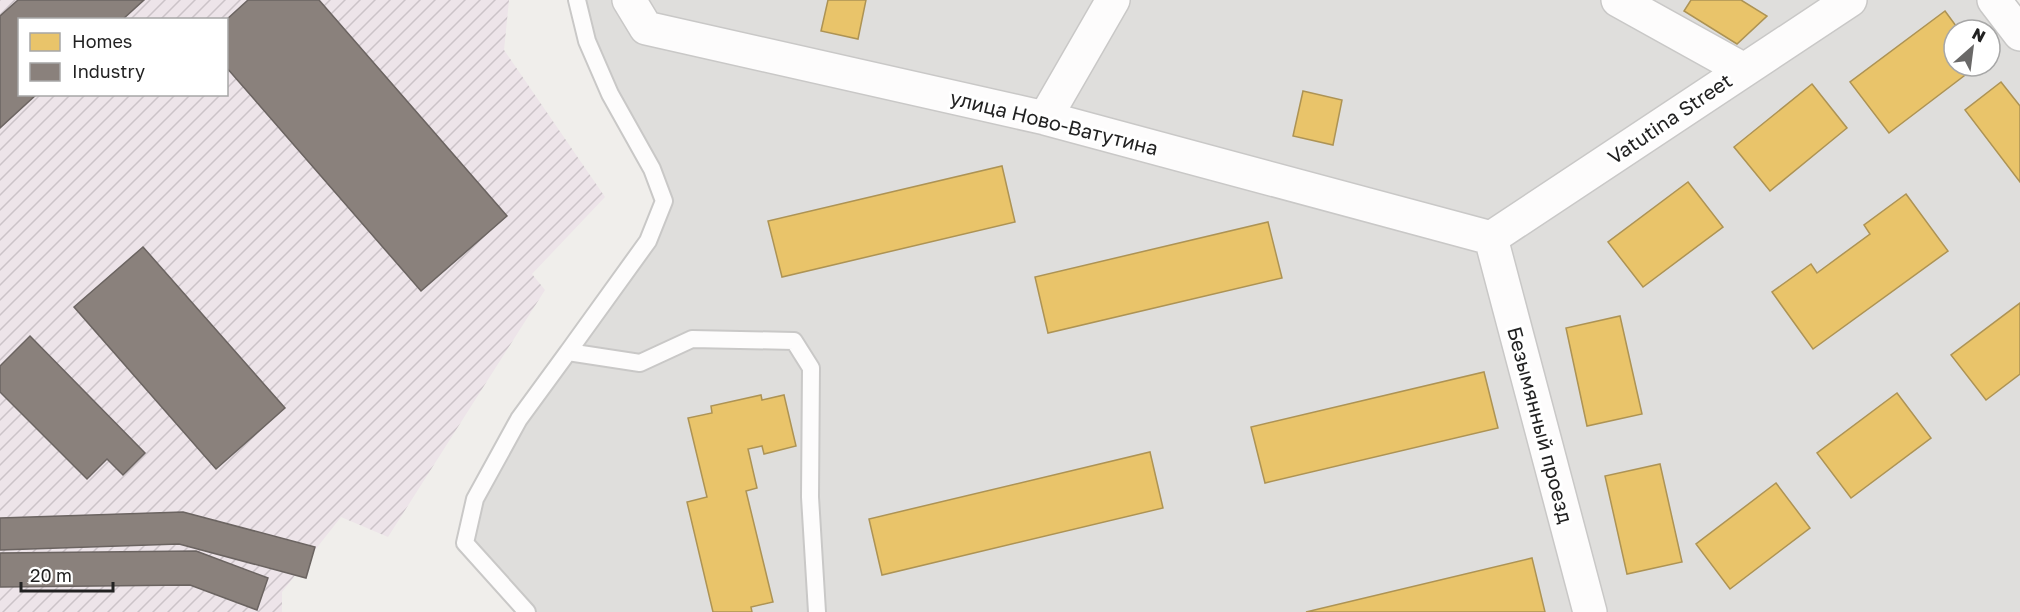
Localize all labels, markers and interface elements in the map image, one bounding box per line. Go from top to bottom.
legend [18,18,228,96]
north arrow [1942,18,2002,78]
text: N [1969,23,1989,46]
text: Homes [72,30,132,52]
text: Industry [72,60,145,82]
street label: Vatutina Street [1603,68,1736,169]
street label: улица Ново-Ватутина [948,85,1161,159]
street label: Безымянный проезд [1503,324,1579,526]
scale bar [21,555,112,593]
text: 20 m [30,564,72,586]

